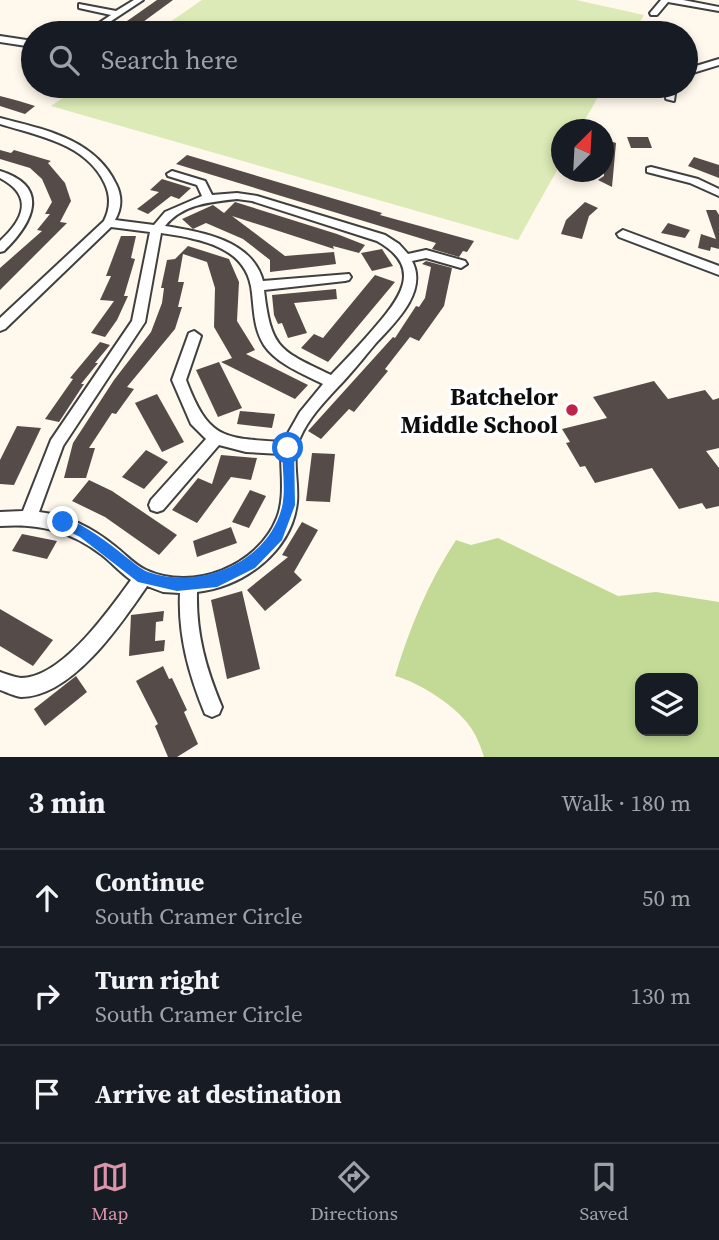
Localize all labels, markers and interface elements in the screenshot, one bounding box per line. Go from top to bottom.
search box [21,21,698,98]
icon: search [45,41,83,79]
text: Search here [101,42,238,78]
north arrow [551,119,614,182]
place label: Batchelor Middle School [401,380,559,441]
marker: Batchelor Middle School [564,402,580,418]
route start [272,432,303,463]
route end [47,506,78,537]
map controls [635,673,698,736]
button: layers [635,673,698,736]
text: 3 min [28,782,106,823]
text: Walk · 180 m [561,787,691,819]
text: Continue [95,864,204,900]
icon: ahead [28,879,66,917]
text: 50 m [642,882,691,914]
text: South Cramer Circle [95,900,303,932]
text: Turn right [95,962,219,998]
icon: right [28,977,66,1015]
text: 130 m [630,980,691,1012]
text: South Cramer Circle [95,998,303,1030]
icon: arrive [28,1075,66,1113]
text: Arrive at destination [95,1076,342,1112]
tab: Map [91,1158,129,1226]
tab: Directions [310,1158,398,1226]
tab: Saved [580,1158,628,1226]

